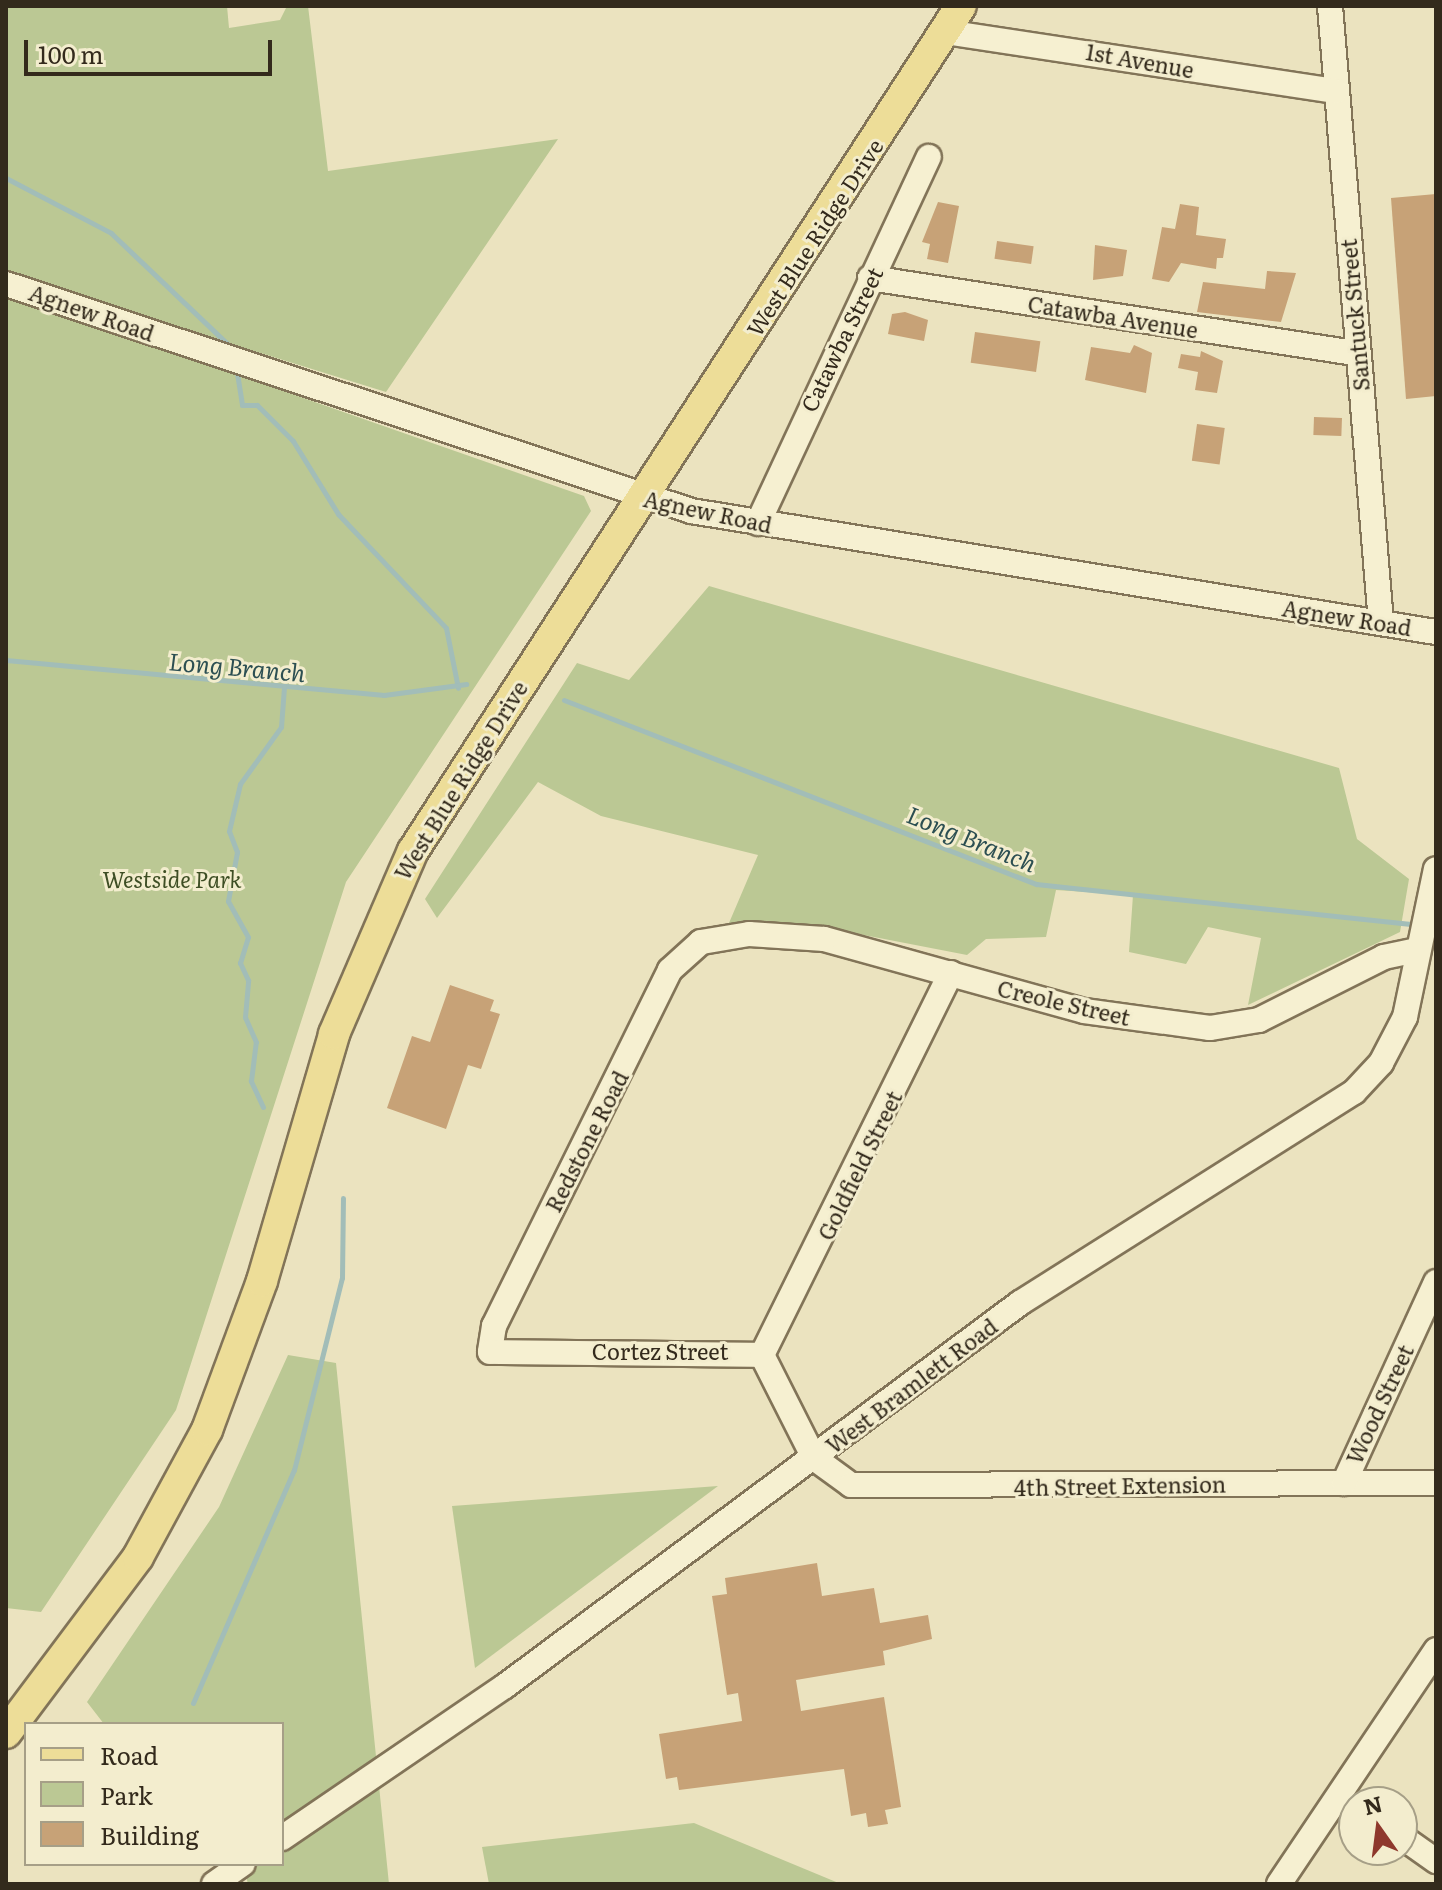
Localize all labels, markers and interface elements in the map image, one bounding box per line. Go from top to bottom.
scale bar [28,24,276,74]
text: 100 m [38,36,104,71]
street label: 1st Avenue [1084,38,1196,82]
street label: West Blue Ridge Drive [740,134,888,340]
street label: Santuck Street [1334,238,1374,392]
street label: Catawba Street [795,262,887,416]
street label: Agnew Road [26,278,158,346]
street label: Catawba Avenue [1026,290,1200,342]
street label: Agnew Road [641,484,775,538]
street label: Agnew Road [1280,594,1414,640]
water label: Long Branch [168,646,306,686]
street label: West Blue Ridge Drive [388,676,532,884]
water label: Long Branch [903,799,1041,877]
park label: Westside Park [102,866,242,892]
street label: Creole Street [995,974,1133,1030]
street label: Redstone Road [539,1066,633,1216]
street label: Goldfield Street [811,1086,907,1244]
street label: West Bramlett Road [820,1312,1002,1458]
street label: Cortez Street [592,1338,728,1364]
street label: Wood Street [1340,1340,1418,1468]
street label: 4th Street Extension [1014,1470,1226,1500]
legend [24,1722,284,1866]
text: Road [100,1737,158,1772]
text: Park [100,1777,153,1812]
north arrow [1338,1786,1418,1866]
text: N [1360,1786,1386,1822]
text: Building [100,1817,199,1852]

